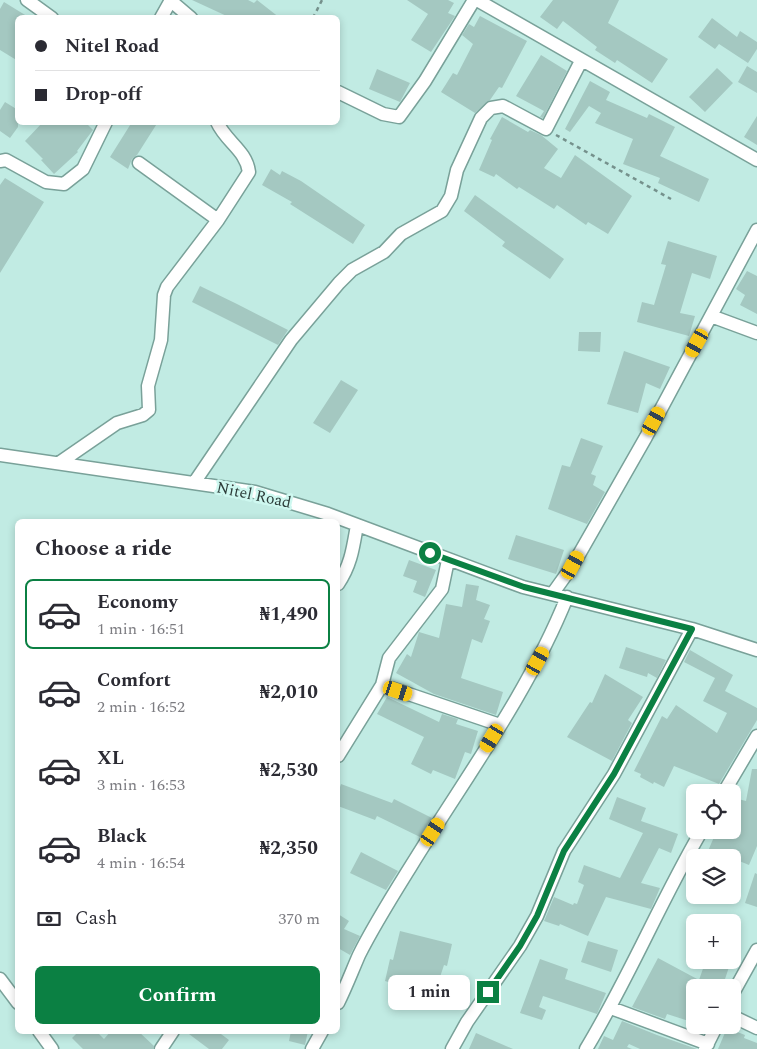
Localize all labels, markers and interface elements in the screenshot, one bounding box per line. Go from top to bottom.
text: Nitel Road [65,32,159,61]
text: Drop-off [65,80,142,109]
car [683,326,710,360]
car [640,404,667,438]
street label: Nitel Road [214,475,294,515]
text: Choose a ride [35,532,172,565]
route start [419,542,441,564]
car [559,548,586,582]
text: Economy [97,588,178,617]
icon: car [37,592,82,637]
text: ₦1,490 [260,600,318,629]
text: 1 min · 16:51 [97,617,185,641]
car [524,644,551,678]
text: Comfort [97,666,171,695]
icon: car [37,670,82,715]
text: ₦2,010 [260,678,318,707]
car [381,679,414,703]
text: 2 min · 16:52 [97,695,185,719]
car [477,721,506,755]
text: XL [97,744,124,773]
icon: car [37,748,82,793]
text: ₦2,530 [260,756,318,785]
text: 3 min · 16:53 [97,773,185,797]
map controls [686,784,741,1034]
button: locate [686,784,741,839]
car [418,815,447,849]
text: Black [97,822,147,851]
icon: car [37,826,82,871]
text: ₦2,350 [260,834,318,863]
button: layers [686,849,741,904]
text: 4 min · 16:54 [97,851,185,875]
text: Cash [75,904,117,933]
icon: cash [35,905,63,933]
text: 370 m [278,907,320,931]
button: + [686,914,741,969]
button: Confirm [35,966,320,1024]
callout: 1 min [388,974,470,1010]
button: − [686,979,741,1034]
text: 1 min [408,980,450,1004]
route end [477,981,499,1003]

